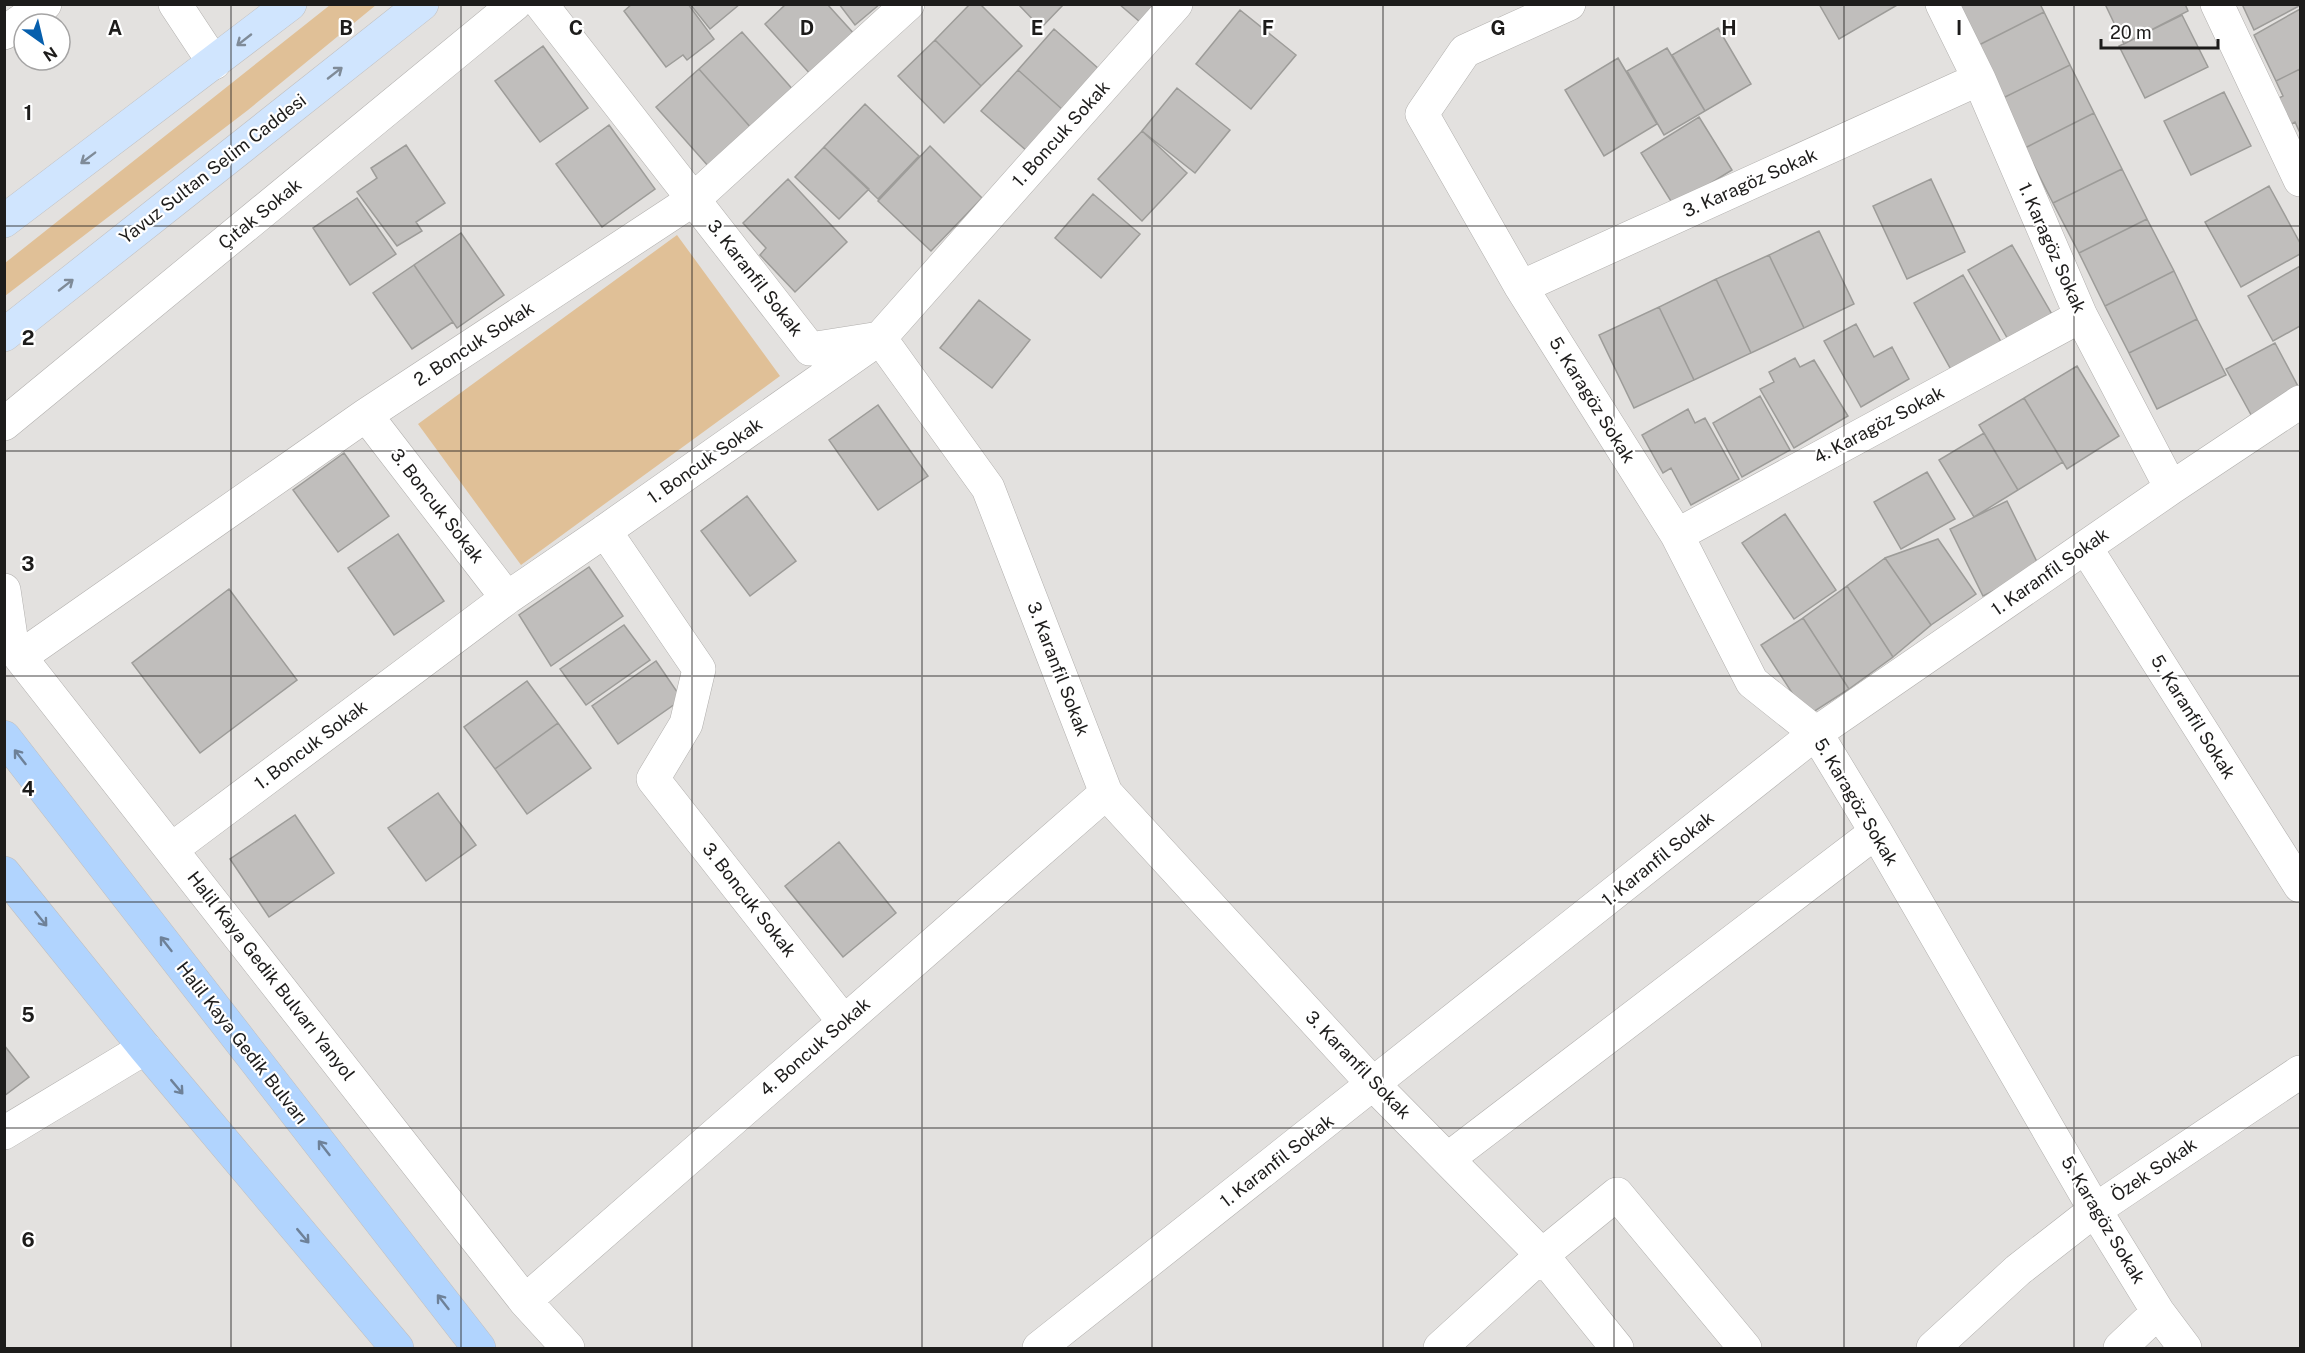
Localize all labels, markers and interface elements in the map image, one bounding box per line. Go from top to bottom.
north arrow [12,12,72,72]
scale bar [2101,12,2218,50]
text: A [108,16,122,40]
text: B [339,16,353,40]
text: C [569,16,583,40]
text: D [800,16,814,40]
text: E [1031,16,1043,40]
text: F [1262,16,1274,40]
text: G [1490,16,1506,40]
text: H [1721,16,1737,40]
text: I [1956,16,1962,40]
text: 20 m [2110,22,2152,43]
one-way arrow [236,34,252,47]
text: N [40,43,61,65]
one-way arrow [326,67,342,80]
street label: 1. Boncuk Sokak [1008,76,1114,191]
street label: Yavuz Sultan Selim Caddesi [115,89,310,248]
text: 1 [24,101,32,125]
street label: 3. Karagöz Sokak [1680,144,1820,222]
one-way arrow [81,152,97,164]
street label: Çıtak Sokak [214,174,305,253]
street label: 1. Karagöz Sokak [2014,179,2091,316]
street label: 3. Karanfil Sokak [703,215,807,340]
one-way arrow [58,279,74,292]
street label: 2. Boncuk Sokak [410,297,538,390]
text: 2 [22,326,34,350]
street label: 5. Karagöz Sokak [1545,333,1640,467]
street label: 4. Karagöz Sokak [1810,381,1947,468]
street label: 1. Boncuk Sokak [643,413,766,508]
street label: 3. Boncuk Sokak [386,444,489,567]
street label: 1. Karanfil Sokak [1987,523,2112,620]
text: 3 [21,552,35,576]
street label: 3. Karanfil Sokak [1023,599,1094,739]
street label: 5. Karanfil Sokak [2147,651,2240,783]
street label: 1. Boncuk Sokak [250,696,371,794]
street label: 5. Karagöz Sokak [1810,734,1903,869]
one-way arrow [14,750,27,766]
text: 4 [21,777,35,801]
street label: 1. Karanfil Sokak [1597,807,1718,910]
street label: 3. Boncuk Sokak [698,838,801,961]
street label: Halil Kaya Gedik Bulvarı Yanyol [183,867,359,1085]
one-way arrow [35,911,48,927]
one-way arrow [159,937,172,953]
street label: Halil Kaya Gedik Bulvarı [172,957,312,1129]
street label: 4. Boncuk Sokak [755,993,874,1100]
text: 5 [21,1003,35,1027]
street label: 3. Karanfil Sokak [1301,1006,1415,1123]
one-way arrow [170,1079,184,1094]
street label: 1. Karanfil Sokak [1216,1110,1338,1211]
street label: Özek Sokak [2106,1132,2200,1206]
one-way arrow [317,1141,330,1157]
street label: 5. Karagöz Sokak [2057,1152,2150,1287]
text: 6 [21,1228,35,1252]
one-way arrow [296,1228,310,1243]
one-way arrow [437,1295,450,1311]

